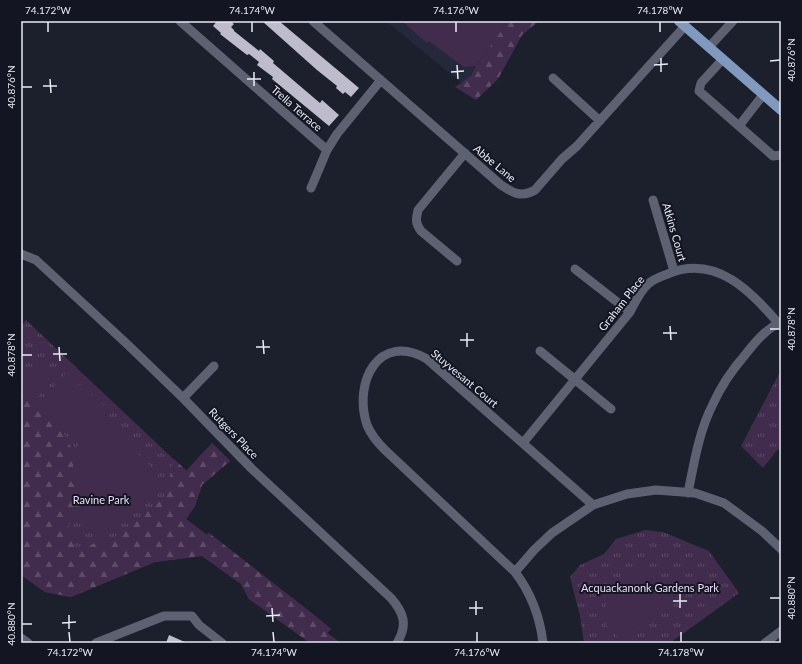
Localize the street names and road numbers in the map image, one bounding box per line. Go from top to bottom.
street label: Trella Terrace [269,82,325,134]
street label: Abbe Lane [471,141,519,185]
street label: Atkins Court [660,201,690,263]
street label: Graham Place [595,273,647,333]
street label: Stuyvesant Court [429,346,501,410]
street label: Rutgers Place [207,405,261,461]

